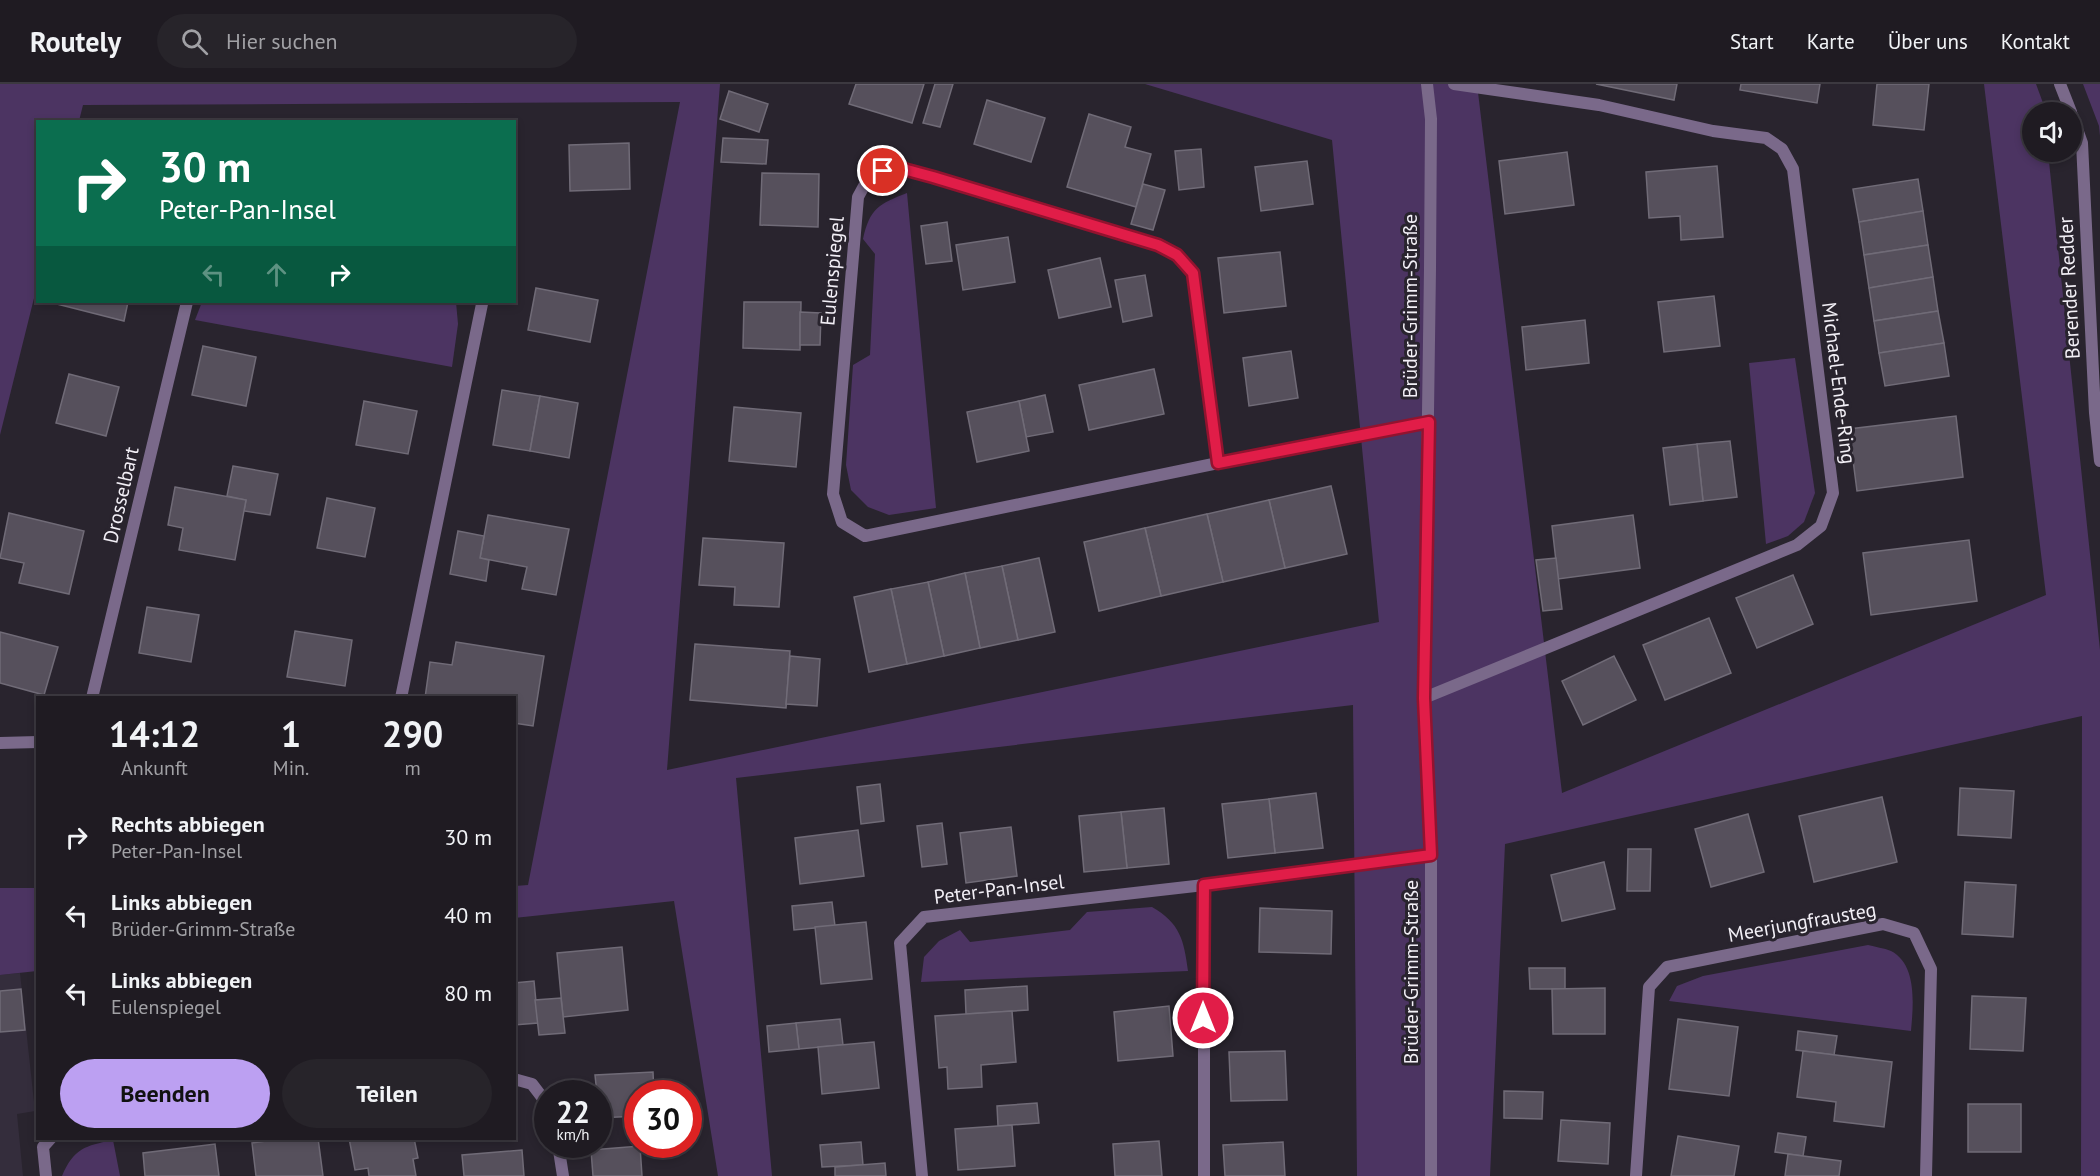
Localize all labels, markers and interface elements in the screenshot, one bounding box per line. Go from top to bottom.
search box [157,14,577,68]
text: Routely [30,23,121,60]
icon: search [178,25,211,58]
text: Hier suchen [226,27,338,55]
text: Start [1730,28,1774,55]
text: Karte [1807,28,1855,55]
text: Über uns [1888,28,1968,55]
text: Kontakt [2001,28,2070,55]
map controls [2022,102,2082,162]
button: sound [2022,102,2082,162]
text: 30 m [159,139,251,194]
icon: right [60,144,138,222]
pin [857,145,908,196]
icon: arrive [866,154,899,187]
text: Peter-Pan-Insel [159,192,336,226]
street label: Brüder-Grimm-Straße [1397,214,1423,398]
street label: Eulenspiegel [814,215,850,327]
street label: Berender Redder [2052,216,2086,360]
icon: left [197,258,230,291]
icon: ahead [260,258,293,291]
icon: right [323,258,356,291]
street label: Michael-Ende-Ring [1816,301,1862,465]
street label: Drosselbart [97,444,145,546]
text: 14:12 [109,710,200,757]
text: 1 [281,710,301,757]
text: 290 [382,710,443,757]
text: Ankunft [121,755,188,781]
text: Min. [273,755,309,781]
text: m [405,755,421,781]
text: Rechts abbiegen [111,810,265,838]
icon: right [60,821,93,854]
text: 30 m [444,823,492,851]
text: Peter-Pan-Insel [111,838,242,864]
street label: Peter-Pan-Insel [932,868,1066,910]
street label: Brüder-Grimm-Straße [1398,880,1424,1064]
text: Links abbiegen [111,888,252,916]
street label: Meerjungfrausteg [1726,896,1878,948]
icon: left [60,899,93,932]
text: 40 m [444,901,492,929]
text: Brüder-Grimm-Straße [111,916,295,942]
text: Links abbiegen [111,966,252,994]
icon: left [60,977,93,1010]
text: 80 m [444,979,492,1007]
position arrow [1171,986,1235,1050]
text: Eulenspiegel [111,994,221,1020]
button: Beenden [60,1059,270,1128]
button: Teilen [282,1059,492,1128]
speed limit sign: 30 [624,1080,702,1158]
text: 22 [556,1092,590,1131]
text: km/h [557,1125,589,1144]

